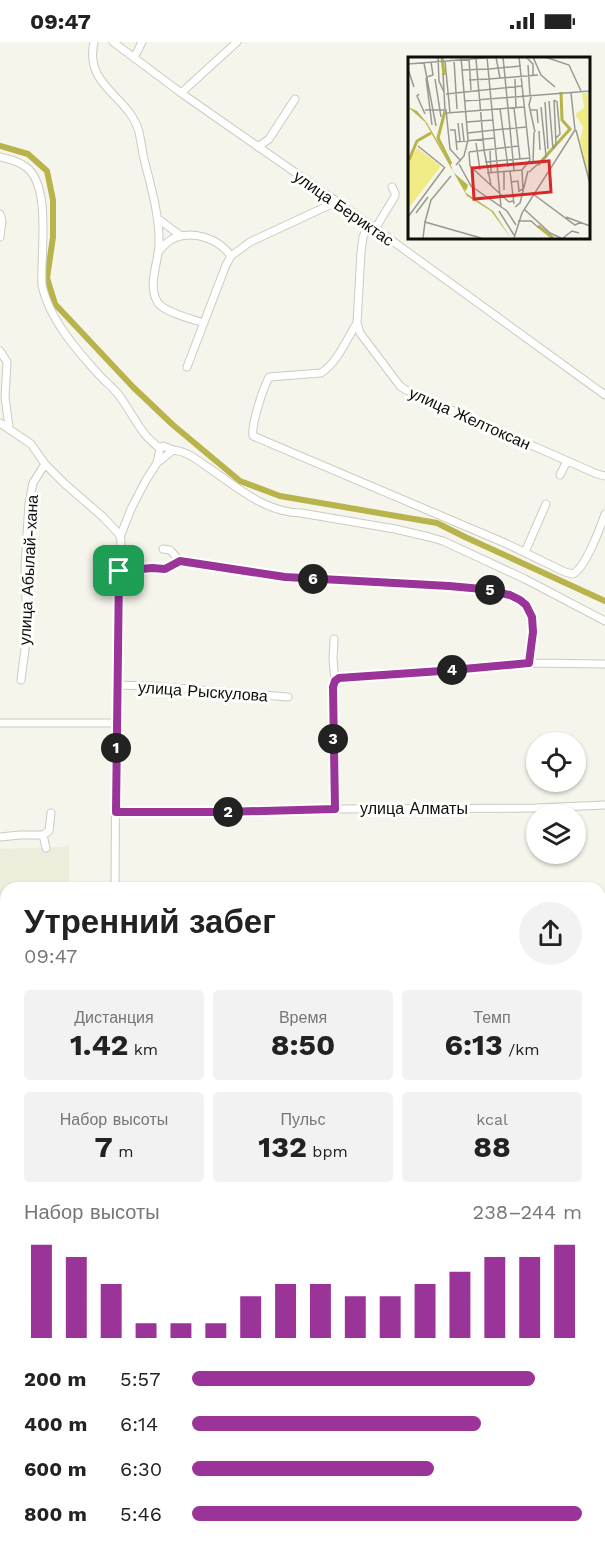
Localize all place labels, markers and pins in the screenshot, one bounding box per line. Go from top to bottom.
pin [93,545,144,596]
pin: 6 [298,564,328,594]
pin: 5 [475,575,505,605]
pin: 4 [437,655,467,685]
pin: 3 [318,724,348,754]
pin: 1 [101,733,131,763]
pin: 2 [213,797,243,827]

